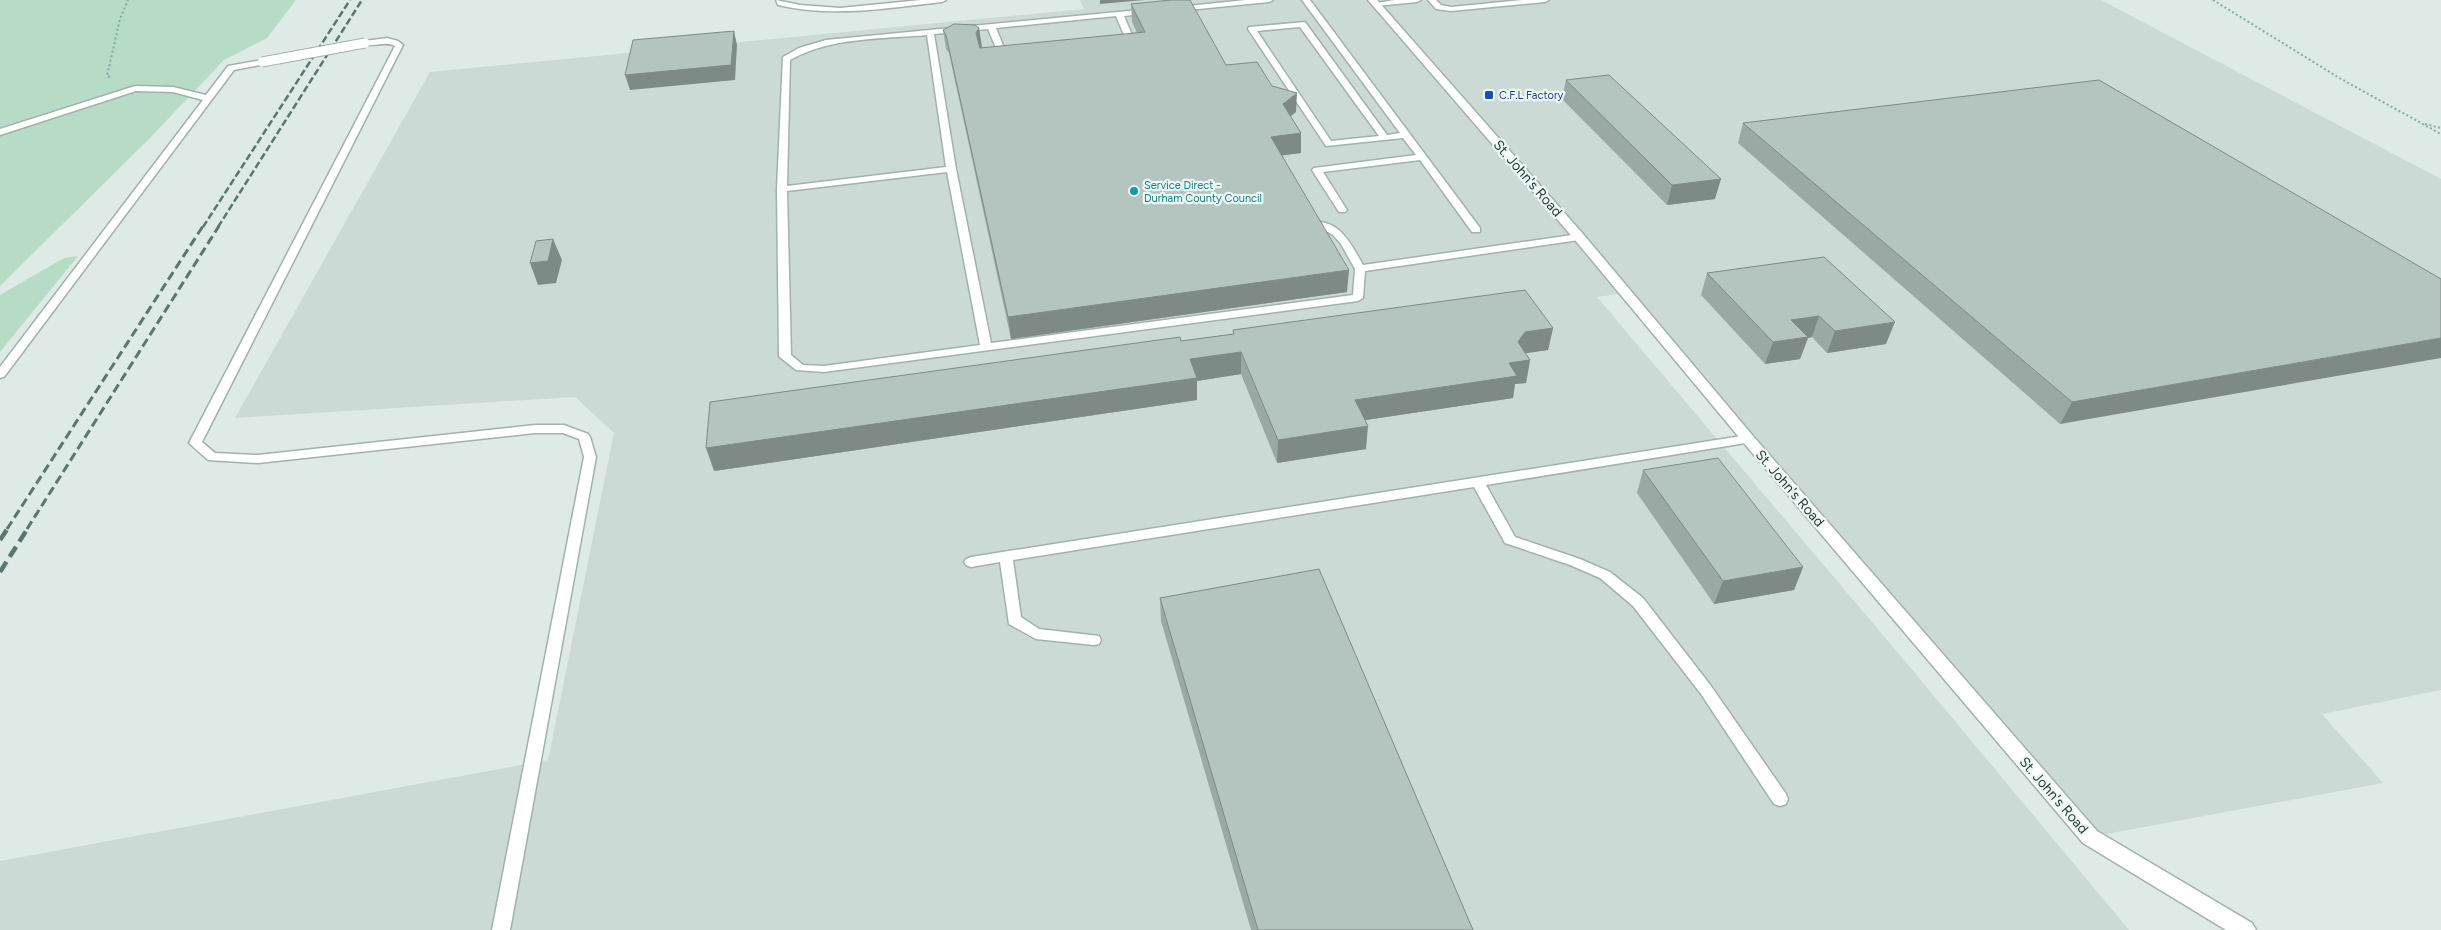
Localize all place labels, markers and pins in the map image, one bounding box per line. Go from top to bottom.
marker: C.F.L Factory [1483,89,1495,101]
place label: C.F.L Factory [1499,89,1564,102]
place label: Service Direct - Durham County Council [1144,179,1262,205]
marker: Service Direct - Durham County Council [1128,185,1140,197]

